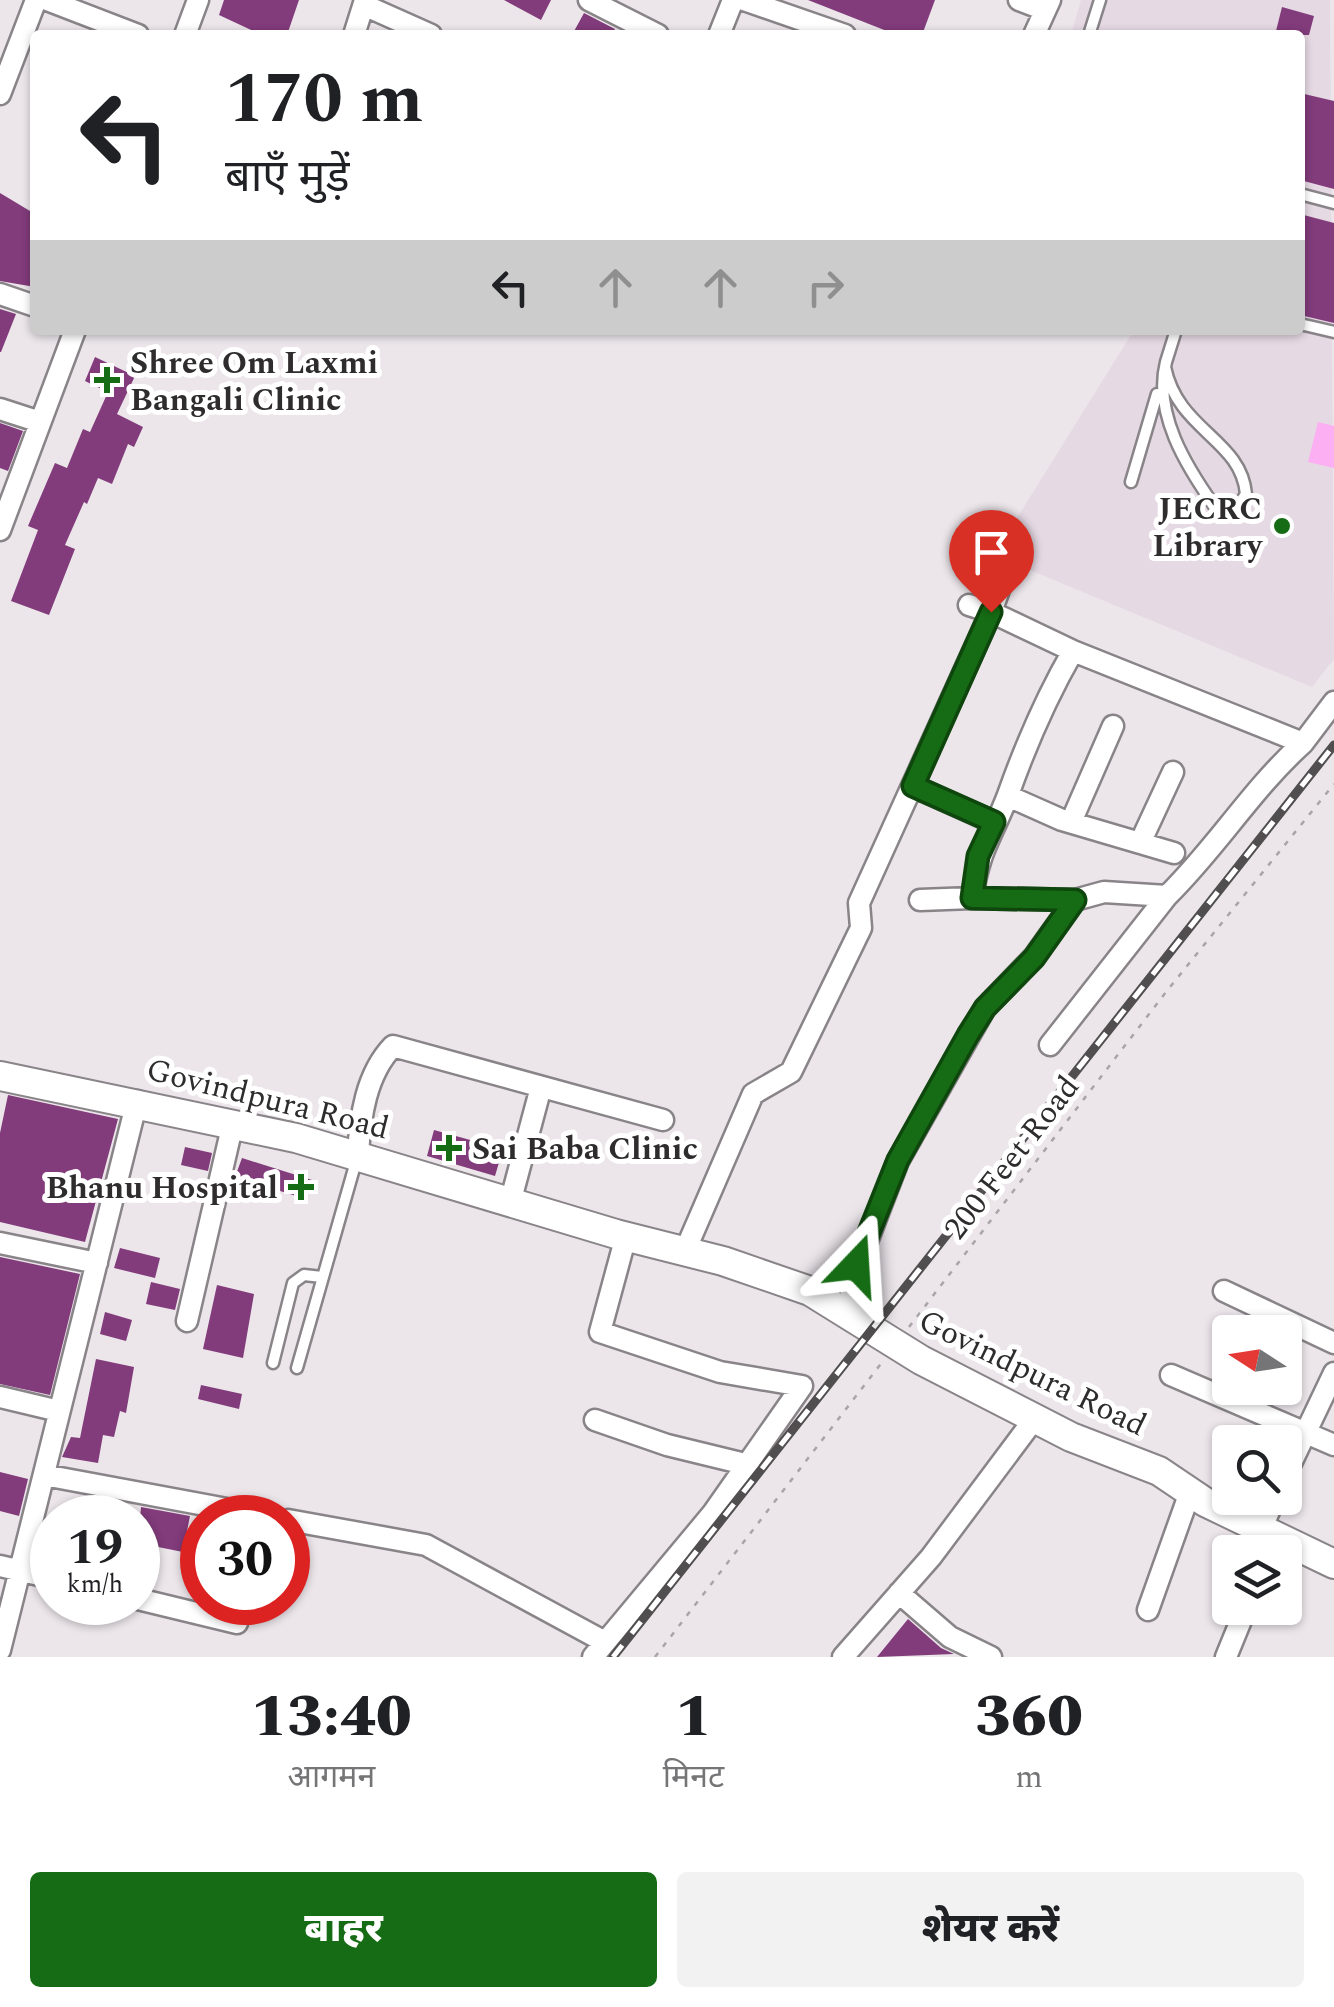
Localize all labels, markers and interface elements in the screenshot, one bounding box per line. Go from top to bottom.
text: 170 m [225,47,423,153]
icon: left [60,70,190,200]
text: बाएँ मुड़ें [225,143,349,212]
icon: left [483,260,538,315]
icon: ahead [588,260,643,315]
icon: ahead [693,260,748,315]
icon: right [798,260,853,315]
place label: Shree Om Laxmi Bangali Clinic [130,339,378,425]
marker: Shree Om Laxmi Bangali Clinic [94,367,120,393]
place label: JECRC Library [1153,485,1264,571]
pin [949,510,1034,613]
marker: JECRC Library [1271,515,1293,537]
icon: arrive [964,525,1019,580]
street label: Govindpura Road [141,1046,394,1153]
street label: 200 Feet Road [932,1065,1092,1251]
place label: Sai Baba Clinic [472,1125,698,1174]
marker: Sai Baba Clinic [436,1135,462,1161]
place label: Bhanu Hospital [46,1164,278,1213]
marker: Bhanu Hospital [288,1174,314,1200]
position arrow [804,1213,908,1317]
street label: Govindpura Road [910,1297,1155,1450]
north arrow [1212,1315,1302,1405]
map controls [1212,1315,1302,1625]
button: search [1212,1425,1302,1515]
speed limit sign: 30 [180,1495,310,1625]
text: 19 [67,1510,123,1586]
button: layers [1212,1535,1302,1625]
text: km/h [67,1566,123,1604]
text: 13:40 [251,1671,412,1763]
text: 1 [675,1671,711,1763]
text: 360 [975,1671,1083,1763]
text: आगमन [288,1753,375,1802]
text: मिनट [663,1753,724,1802]
text: m [1015,1753,1043,1802]
button: बाहर [30,1872,657,1987]
button: शेयर करें [677,1872,1304,1987]

